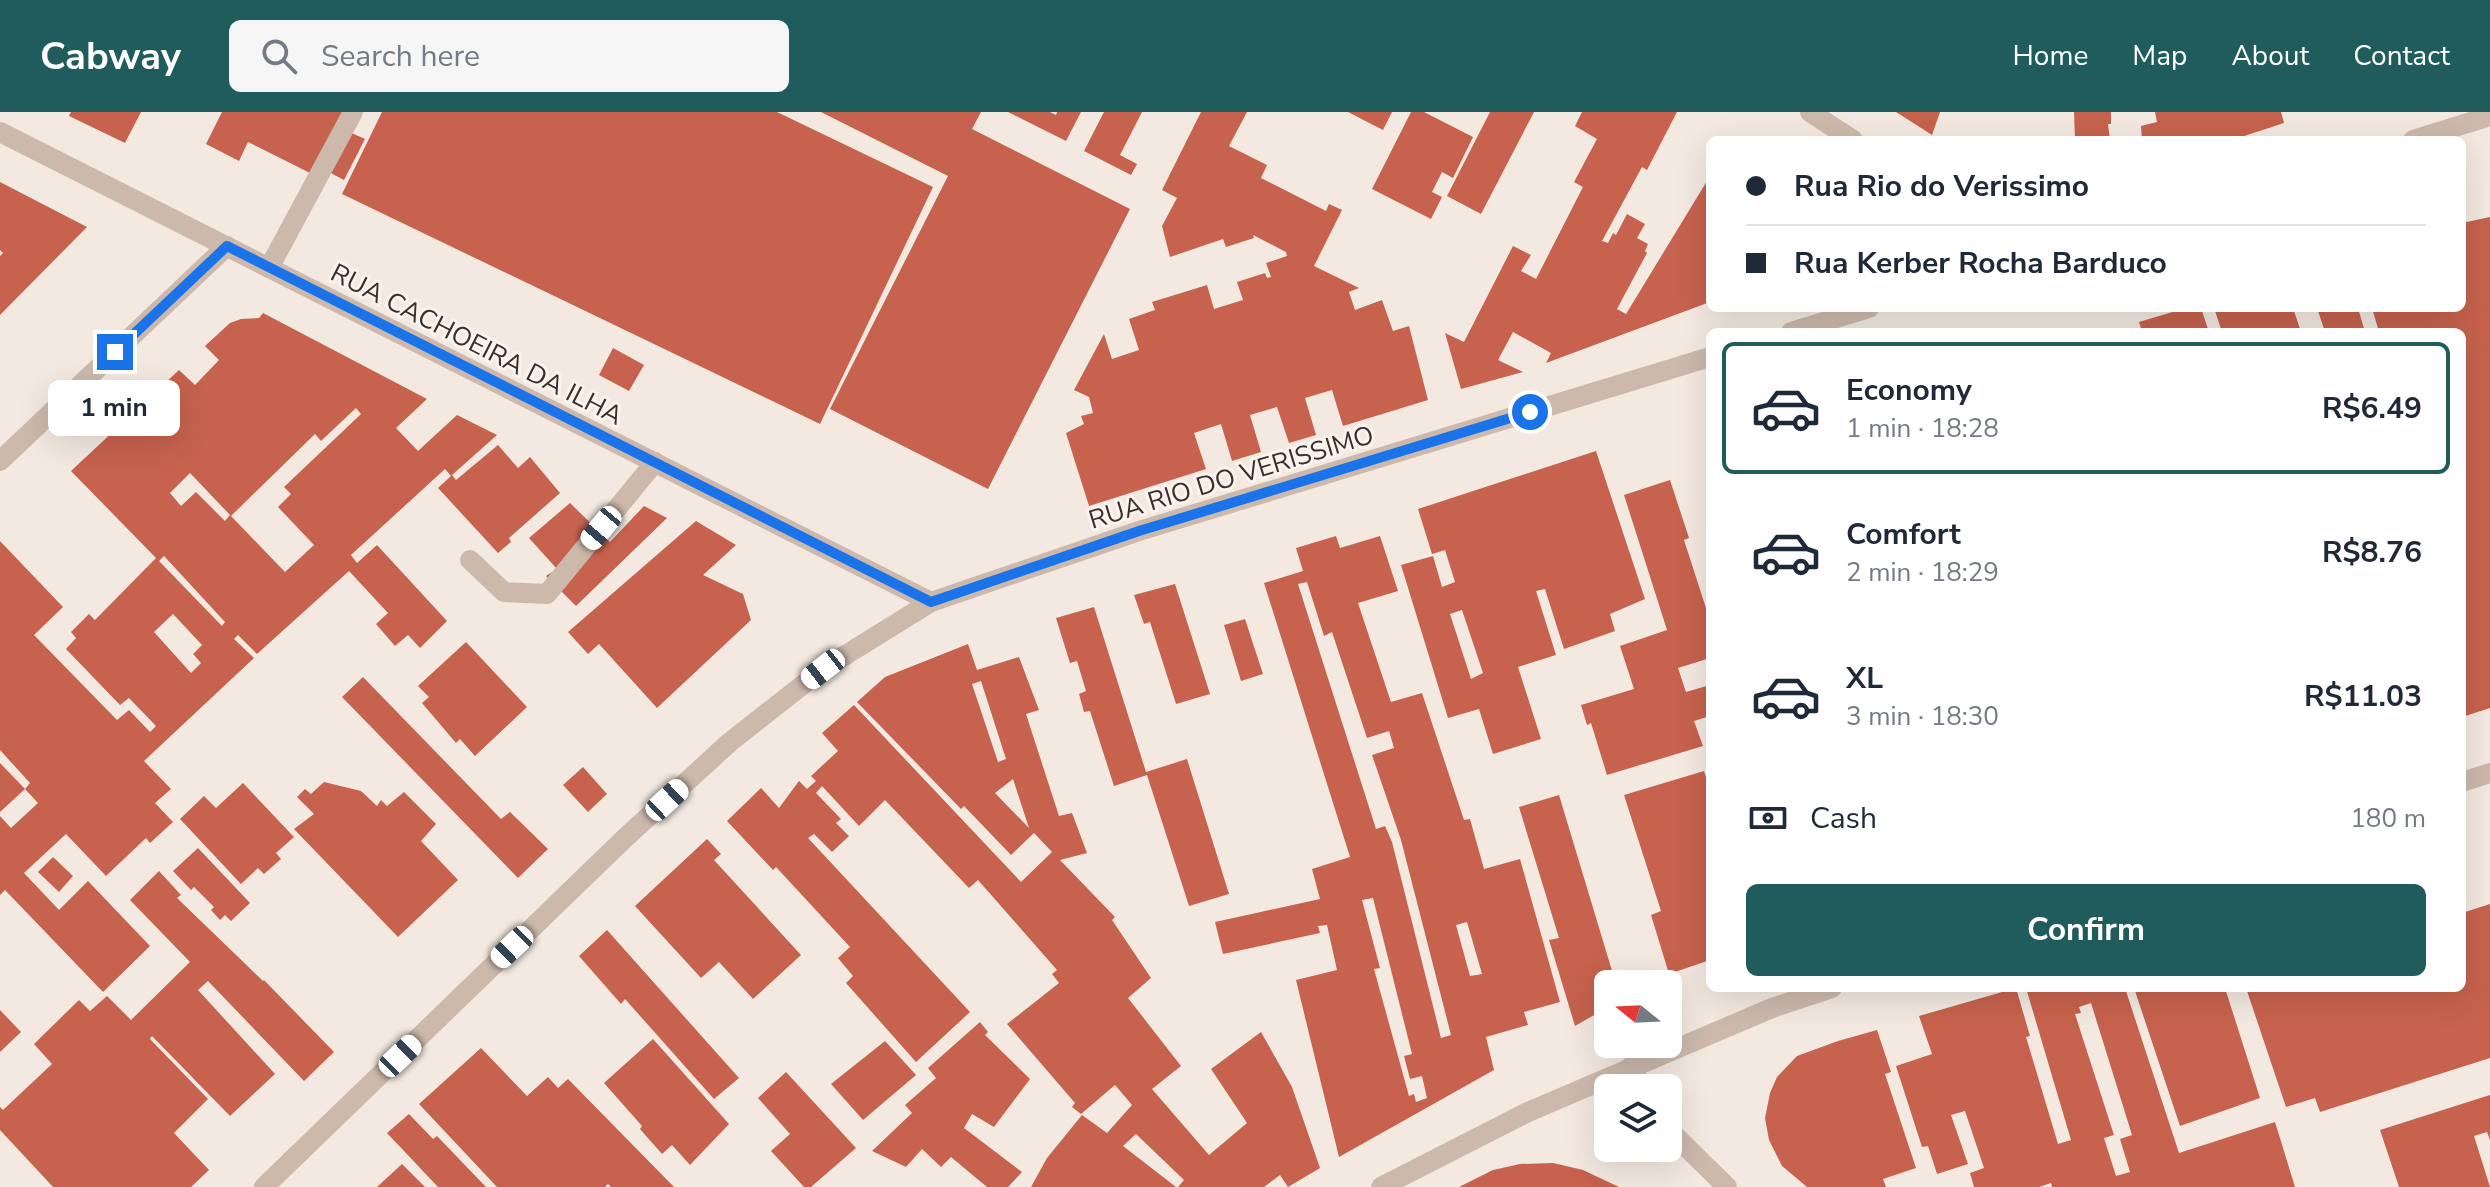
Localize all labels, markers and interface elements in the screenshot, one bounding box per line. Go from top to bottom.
search box [229,20,789,92]
text: Cabway [40,31,181,82]
icon: search [257,34,301,78]
text: Search here [321,36,480,77]
text: Home [2013,37,2088,75]
text: Map [2132,37,2187,75]
text: About [2231,37,2309,75]
text: Contact [2353,37,2450,75]
text: Rua Rio do Verissimo [1794,166,2089,207]
text: Rua Kerber Rocha Barduco [1794,243,2167,284]
street label: RUA CACHOEIRA DA ILHA [325,255,629,433]
route end [97,334,133,370]
text: Economy [1846,370,1972,411]
icon: car [1750,372,1822,444]
callout: 1 min [49,380,181,436]
text: R$6.49 [2322,388,2422,429]
text: 1 min [80,390,148,425]
route start [1512,394,1548,430]
text: 1 min · 18:28 [1846,411,1999,446]
street label: RUA RIO DO VERISSIMO [1084,417,1378,538]
car [576,502,626,554]
text: Comfort [1846,514,1961,555]
icon: car [1750,516,1822,588]
text: R$8.76 [2322,532,2422,573]
text: 2 min · 18:29 [1846,555,1999,590]
car [797,645,849,693]
text: XL [1846,658,1883,699]
icon: car [1750,660,1822,732]
text: R$11.03 [2304,676,2422,717]
text: 3 min · 18:30 [1846,699,1999,734]
car [641,775,693,825]
icon: cash [1746,796,1790,840]
text: Cash [1810,798,1877,839]
text: 180 m [2350,801,2426,836]
button: Confirm [1746,884,2426,976]
car [486,922,538,972]
north arrow [1594,970,1682,1058]
map controls [1594,970,1682,1162]
car [374,1031,426,1081]
button: layers [1594,1074,1682,1162]

